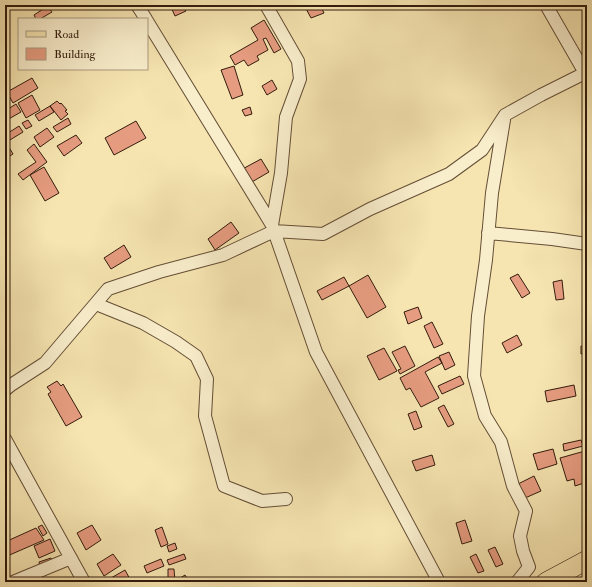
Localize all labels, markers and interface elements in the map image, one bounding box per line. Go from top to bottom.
legend [18,18,148,70]
text: Road [54,27,79,42]
text: Building [54,47,97,62]

